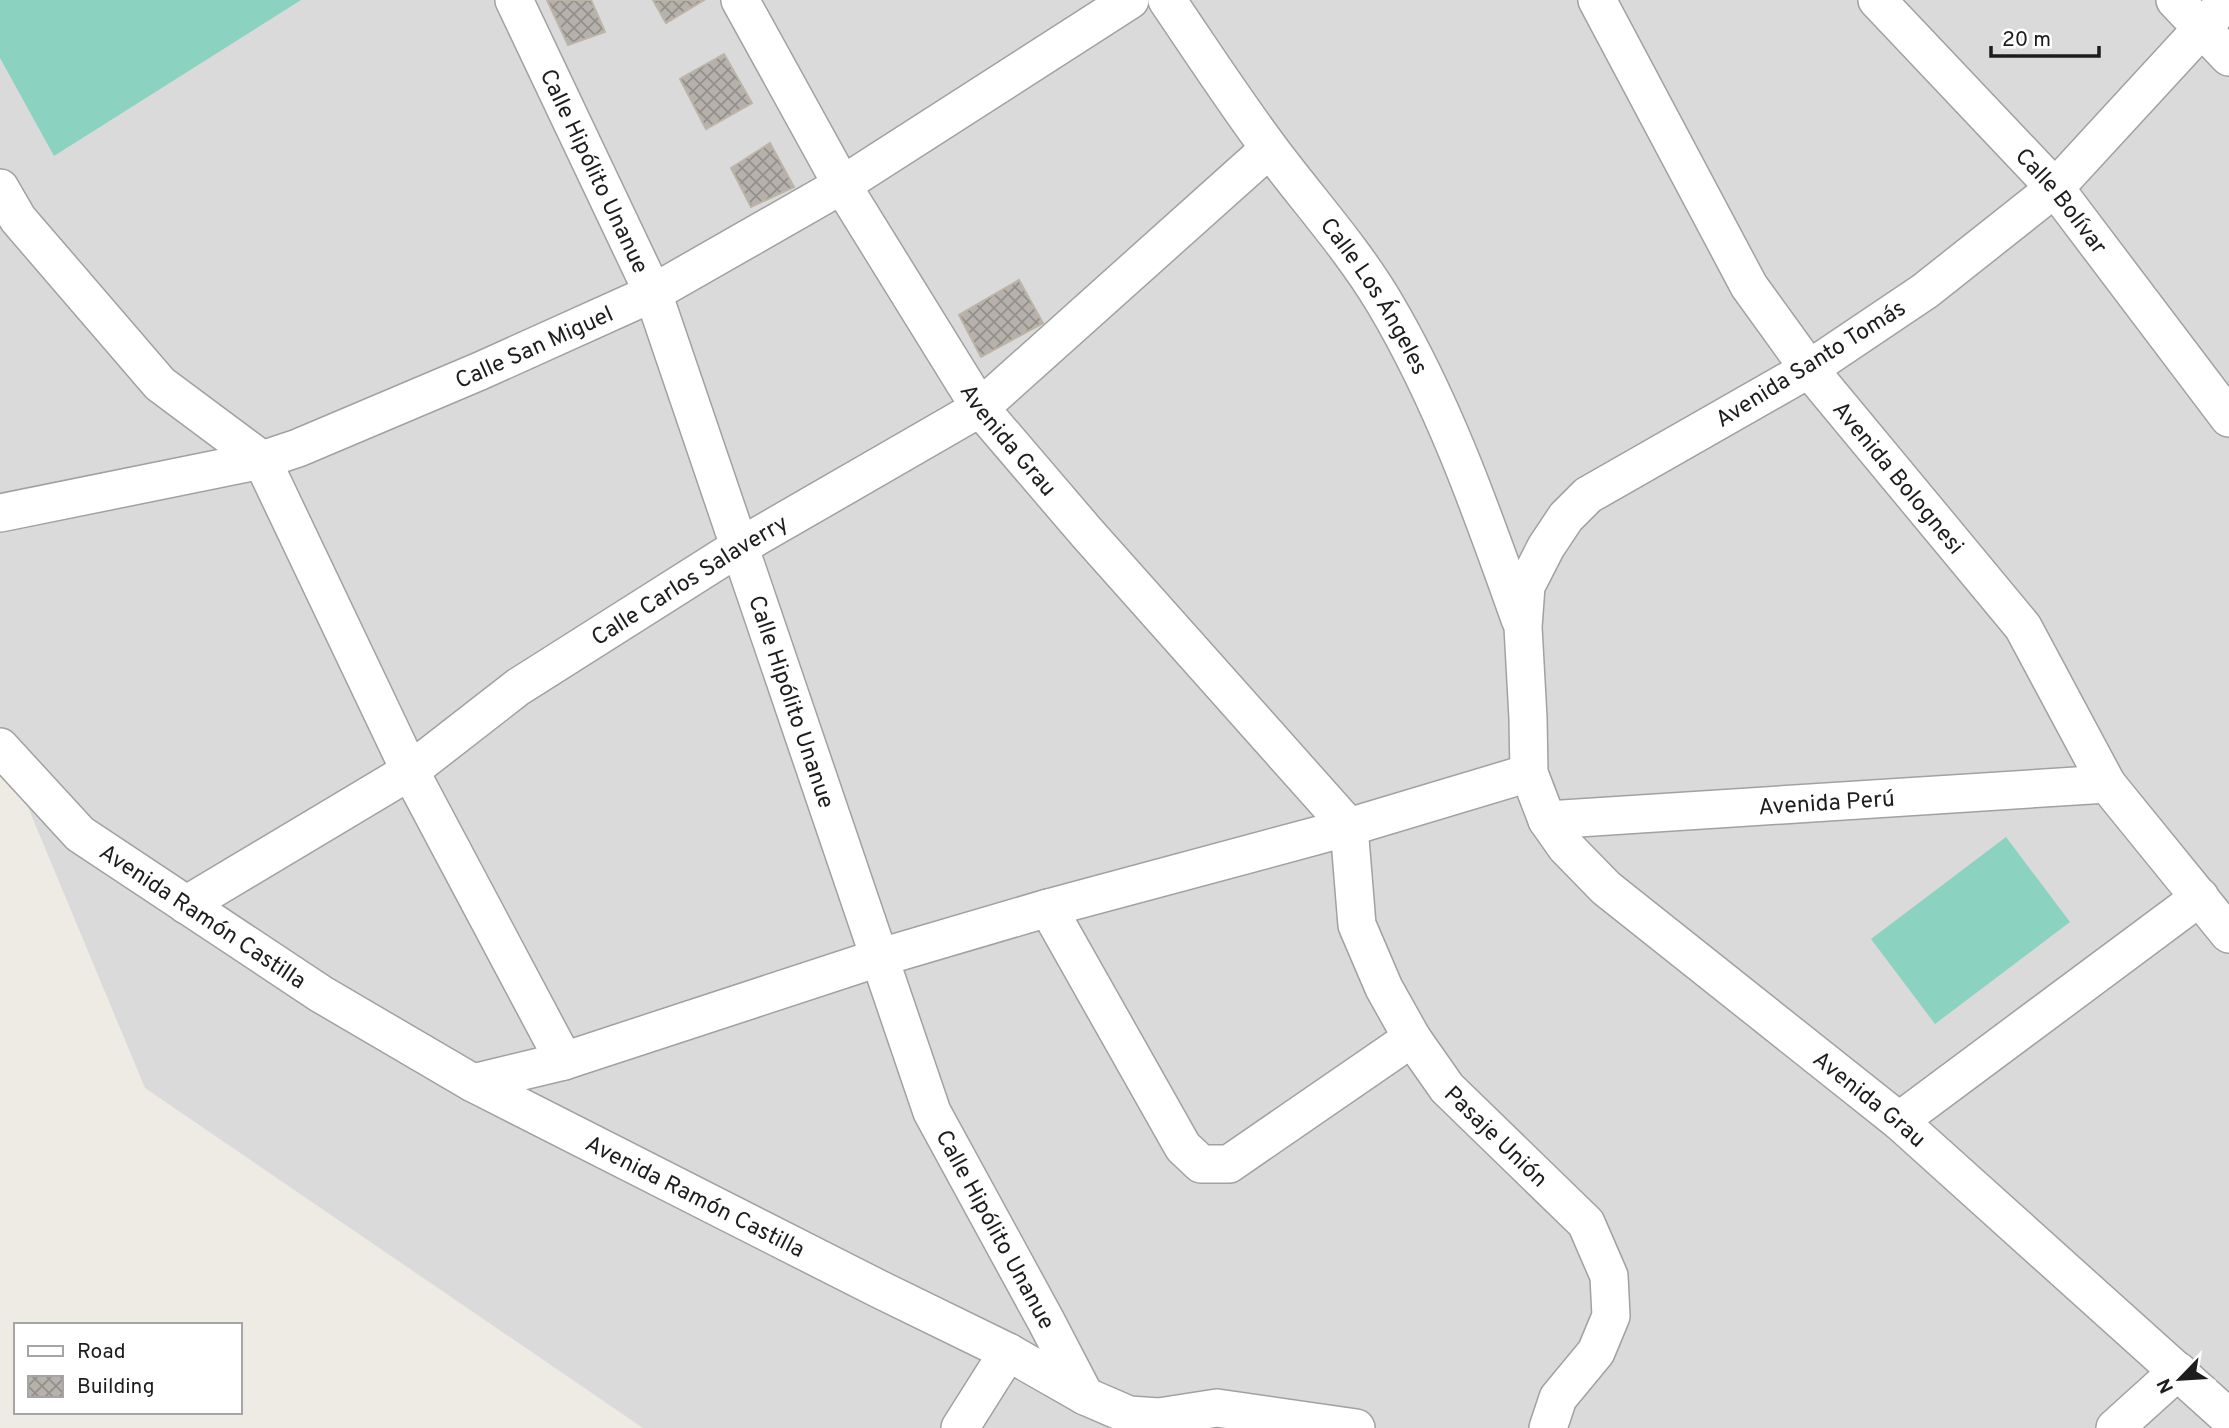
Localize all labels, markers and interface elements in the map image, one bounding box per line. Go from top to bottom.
scale bar [1991,14,2100,58]
text: 20 m [2002,27,2051,54]
street label: Calle Hipólito Unanue [532,65,654,279]
street label: Calle Bolívar [2008,143,2112,261]
street label: Calle Los Ángeles [1312,213,1433,380]
street label: Avenida Santo Tomás [1711,295,1912,435]
street label: Calle San Miguel [452,301,618,397]
street label: Avenida Grau [952,379,1061,504]
street label: Avenida Bolognesi [1825,396,1969,561]
street label: Calle Carlos Salaverry [587,510,794,654]
street label: Calle Hipólito Unanue [740,592,840,813]
street label: Avenida Perú [1757,786,1896,823]
street label: Avenida Ramón Castilla [93,839,311,997]
street label: Avenida Grau [1806,1046,1931,1155]
street label: Pasaje Unión [1437,1081,1553,1195]
street label: Calle Hipólito Unanue [928,1125,1060,1335]
street label: Avenida Ramón Castilla [580,1130,809,1266]
legend [14,1323,242,1414]
text: Road [77,1339,126,1366]
north arrow [2145,1344,2215,1414]
text: Building [77,1374,155,1401]
text: N [2153,1374,2180,1397]

